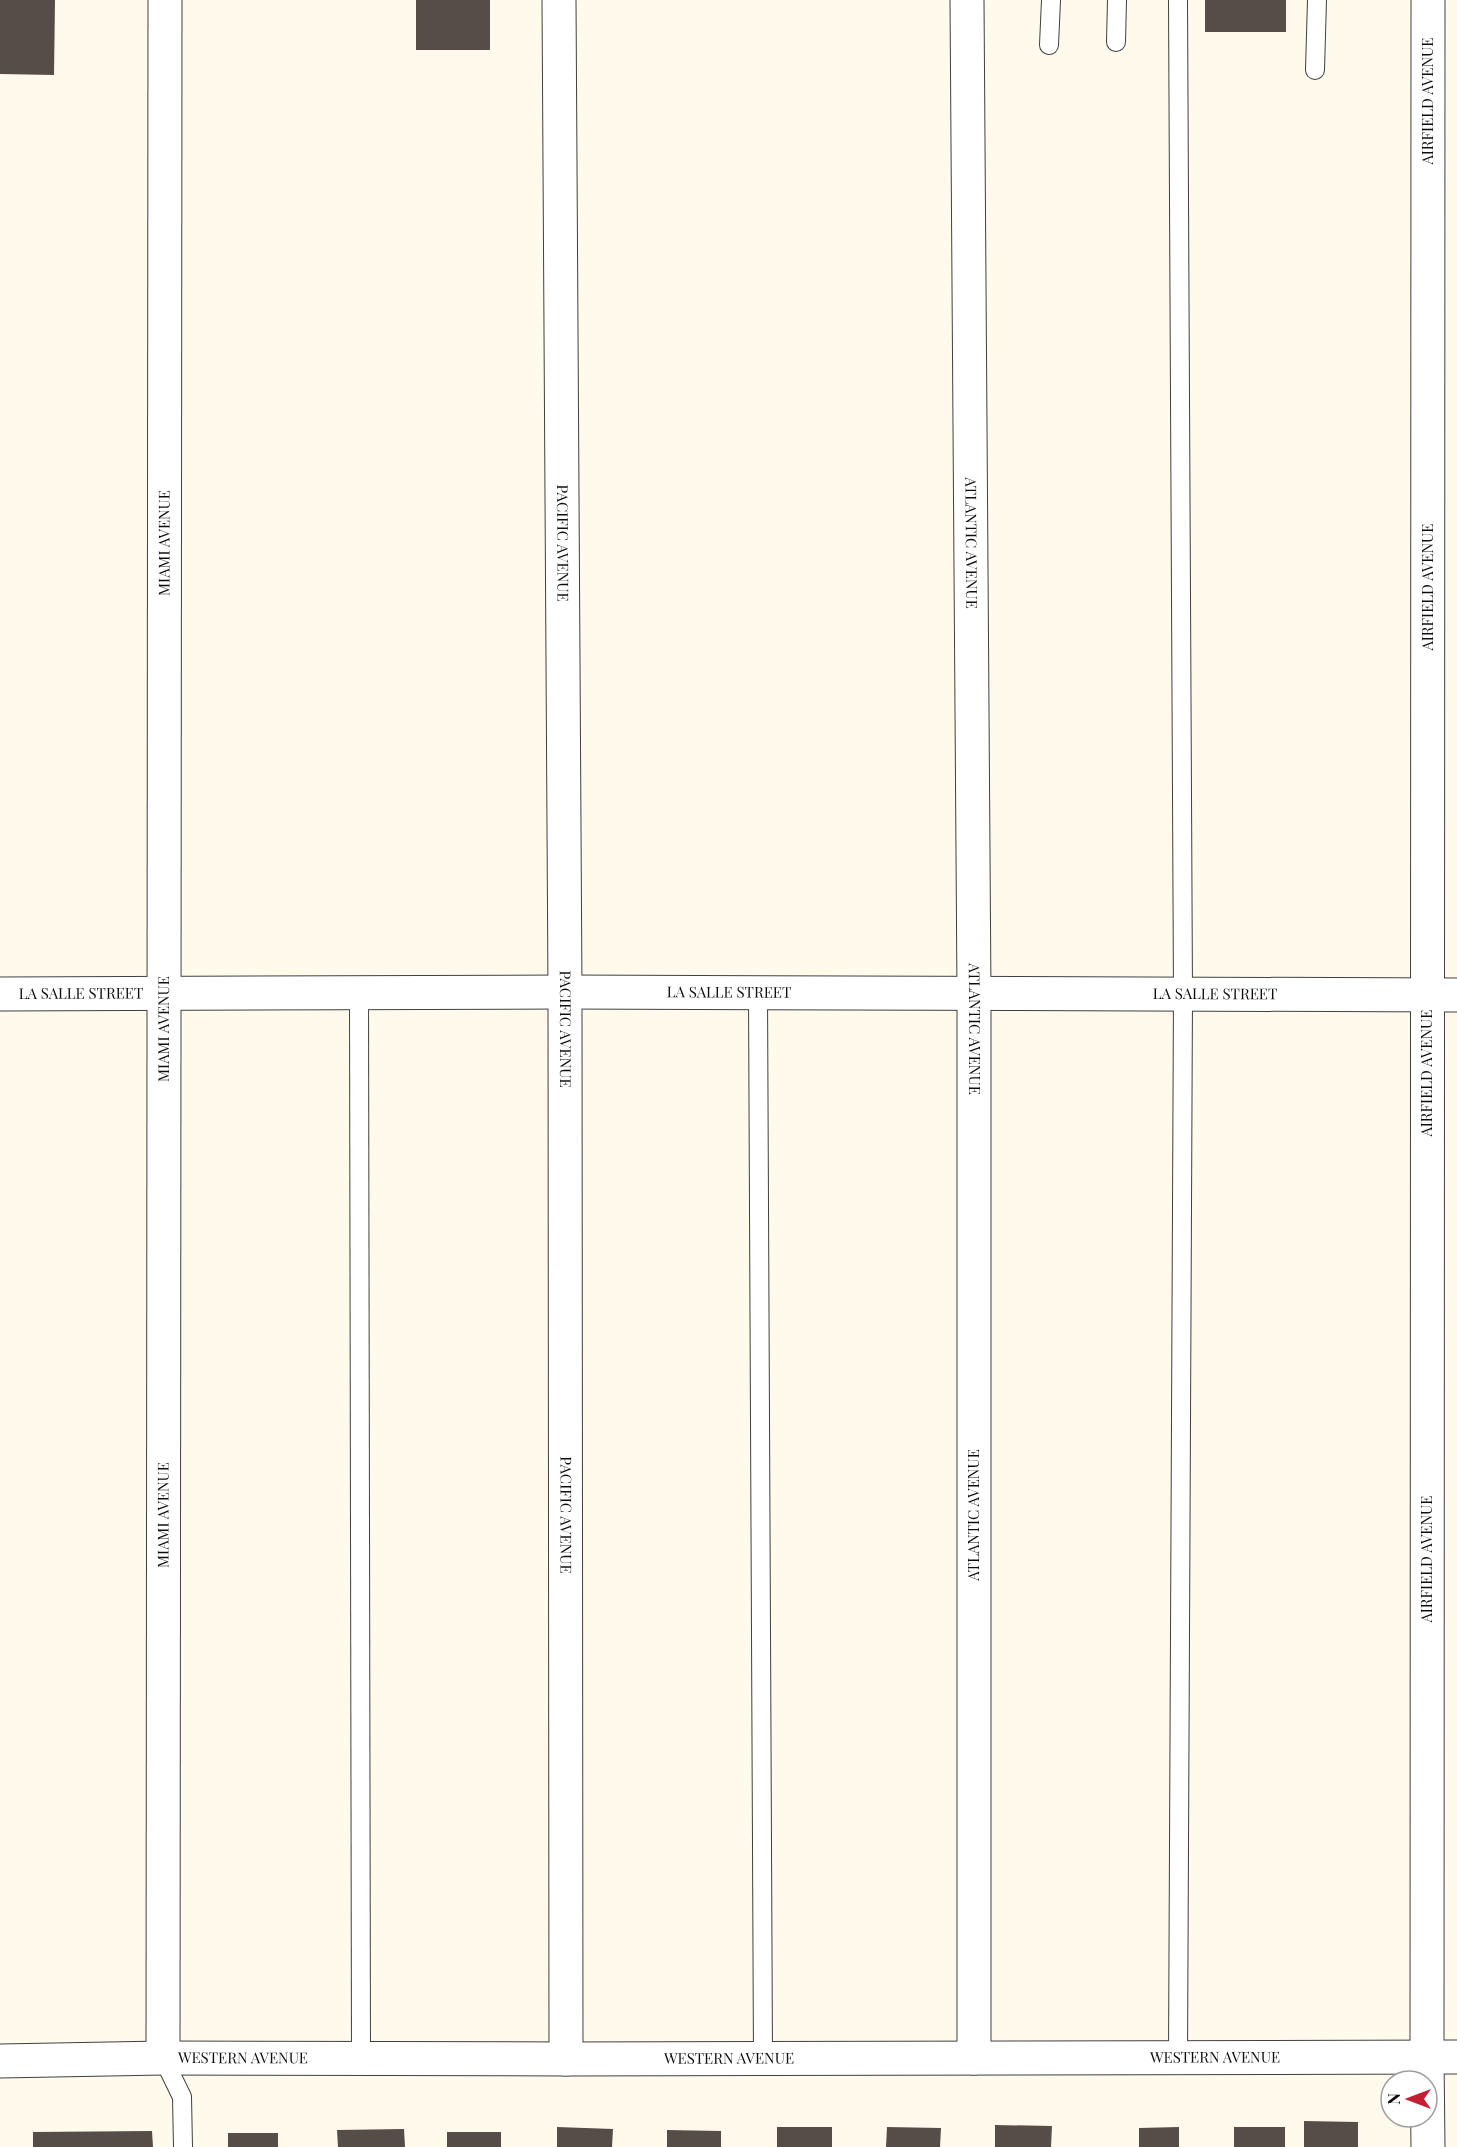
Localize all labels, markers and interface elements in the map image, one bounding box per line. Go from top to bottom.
street label: AIRFIELD AVENUE [1417,38,1437,165]
street label: ATLANTIC AVENUE [961,476,982,609]
street label: PACIFIC AVENUE [553,484,574,602]
street label: MIAMI AVENUE [153,490,174,596]
street label: AIRFIELD AVENUE [1417,524,1437,651]
street label: ATLANTIC AVENUE [965,962,985,1095]
street label: PACIFIC AVENUE [556,970,576,1088]
street label: MIAMI AVENUE [153,976,173,1082]
street label: LA SALLE STREET [667,981,791,1002]
street label: LA SALLE STREET [19,982,143,1003]
street label: LA SALLE STREET [1153,983,1277,1003]
street label: AIRFIELD AVENUE [1416,1010,1437,1137]
street label: ATLANTIC AVENUE [963,1449,983,1582]
street label: PACIFIC AVENUE [556,1456,577,1574]
street label: MIAMI AVENUE [152,1462,173,1568]
street label: AIRFIELD AVENUE [1416,1496,1436,1623]
street label: WESTERN AVENUE [1149,2046,1280,2067]
street label: WESTERN AVENUE [177,2047,308,2067]
street label: WESTERN AVENUE [663,2047,794,2068]
north arrow [1379,2069,1439,2129]
text: N [1383,2093,1404,2105]

